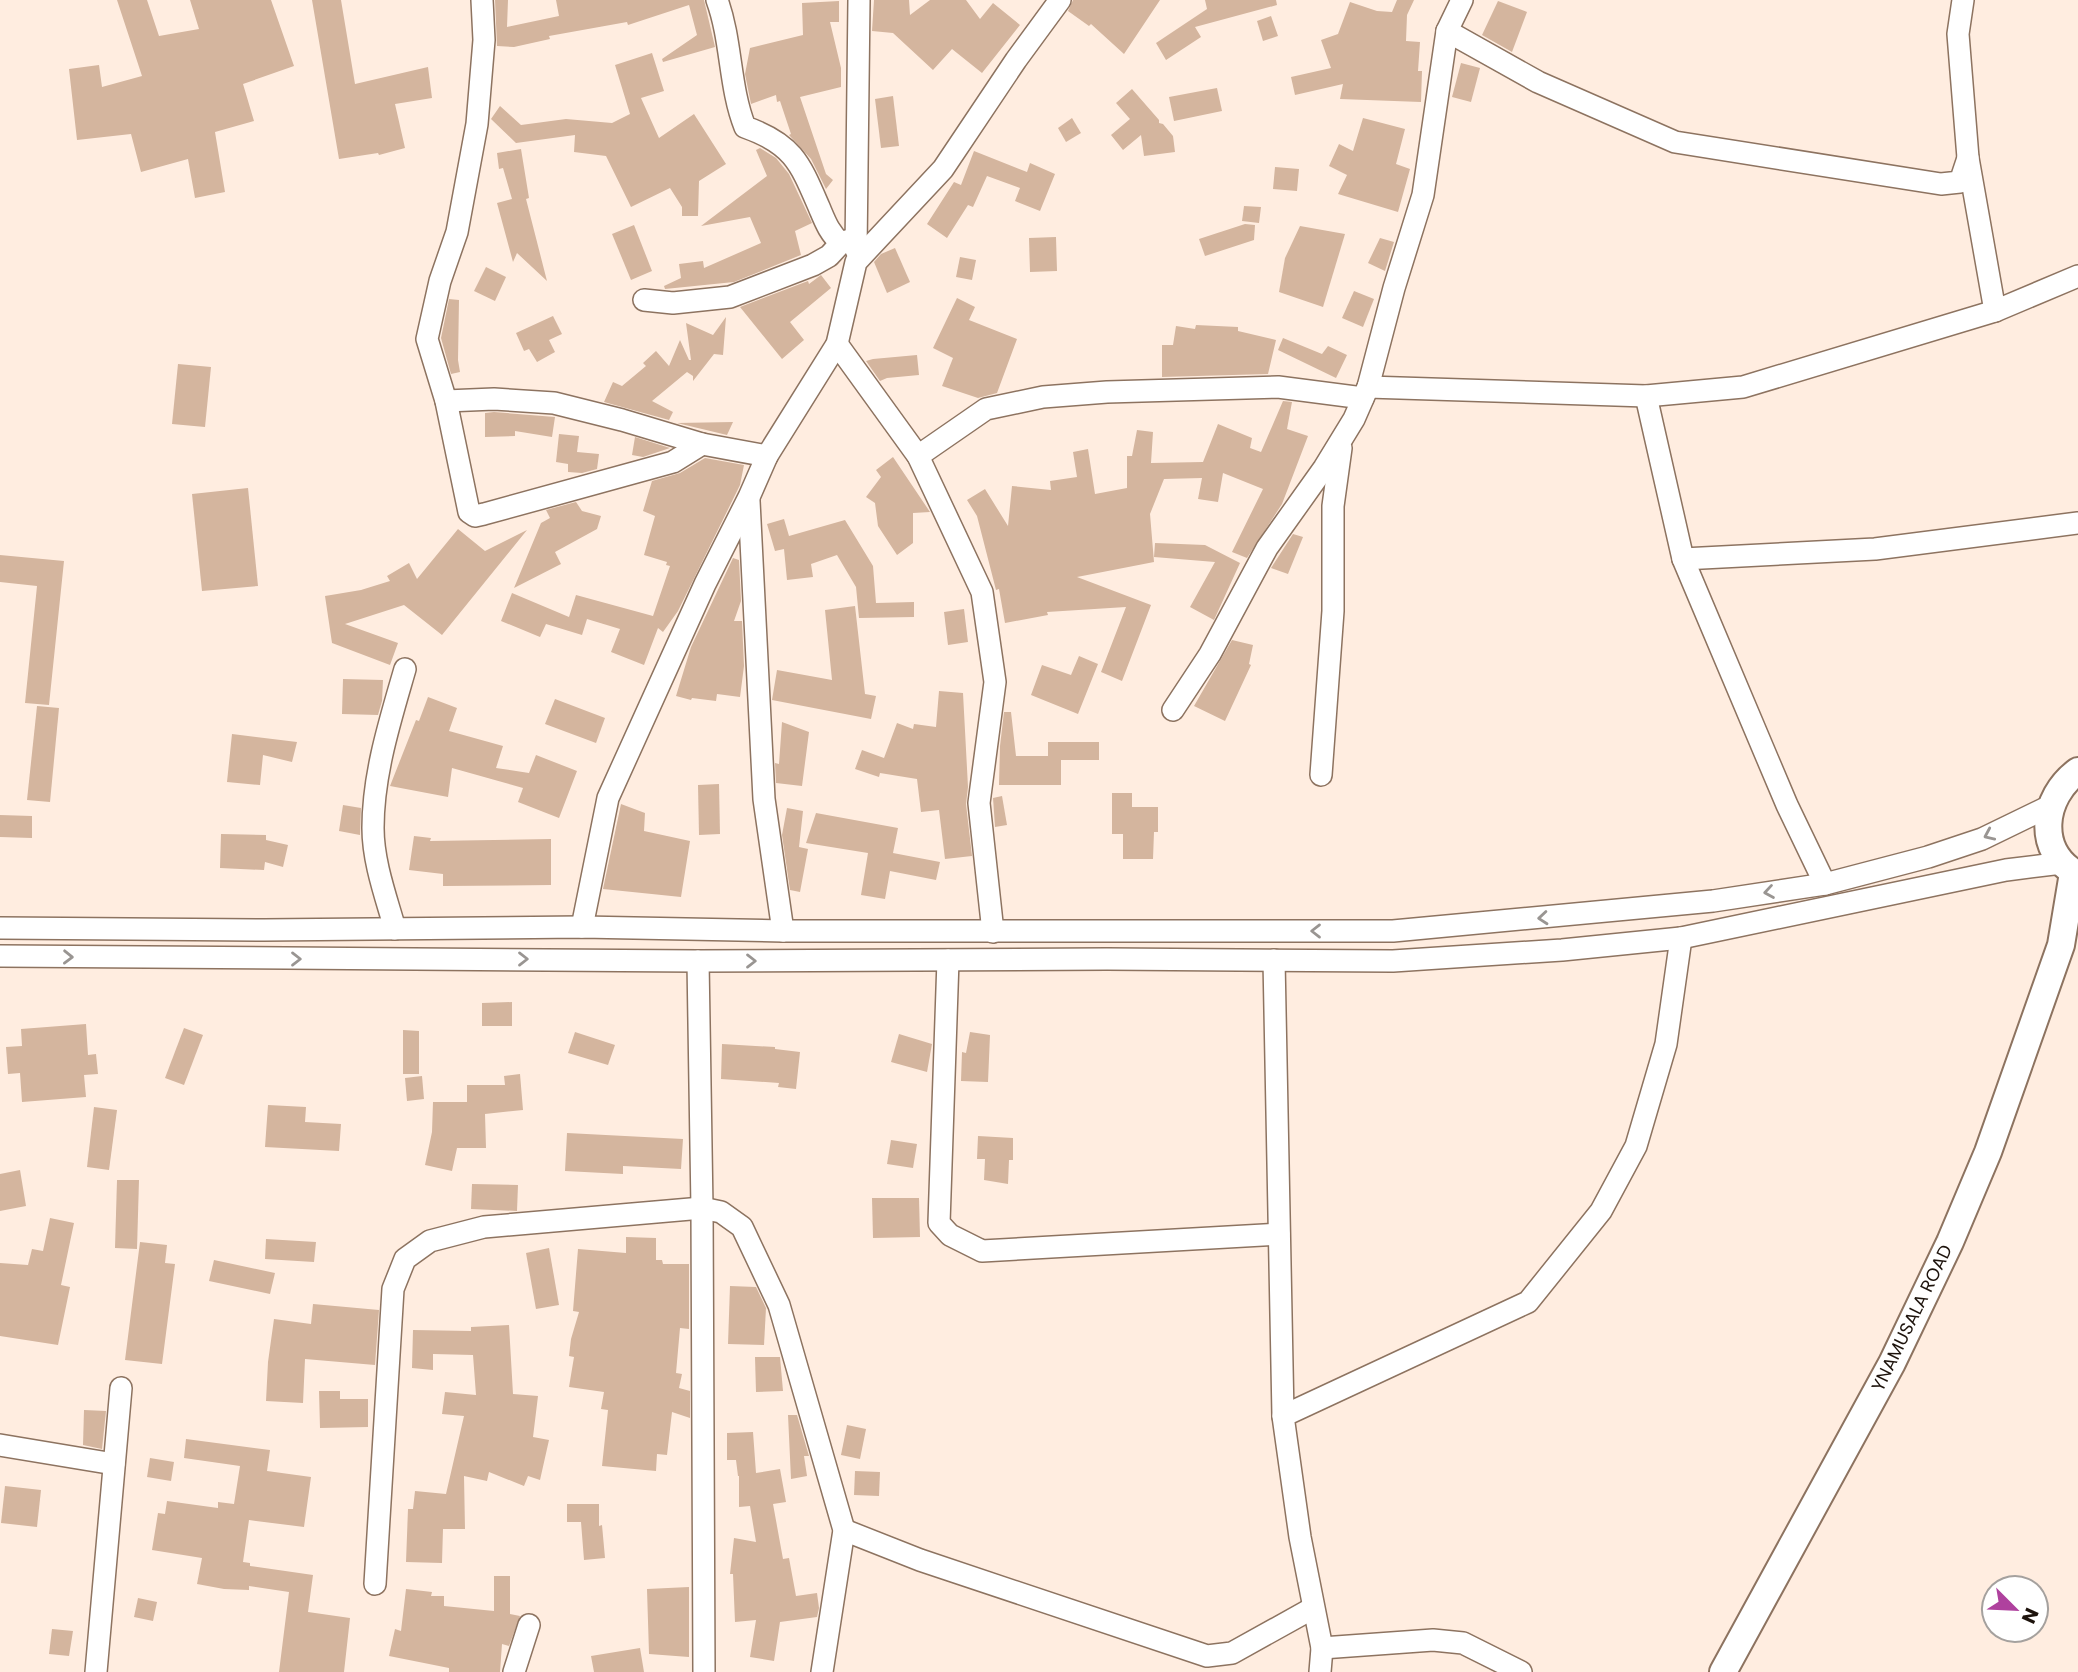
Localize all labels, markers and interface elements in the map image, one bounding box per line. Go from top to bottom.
one-way arrow [1983,827,1996,841]
one-way arrow [1763,884,1775,899]
one-way arrow [1537,910,1548,925]
one-way arrow [1310,923,1321,939]
one-way arrow [63,949,74,965]
one-way arrow [291,951,301,967]
one-way arrow [518,951,529,967]
one-way arrow [746,953,756,969]
street label: YNAMUSALA ROAD [1865,1240,1958,1395]
north arrow [1980,1574,2050,1644]
text: N [2015,1604,2045,1628]

